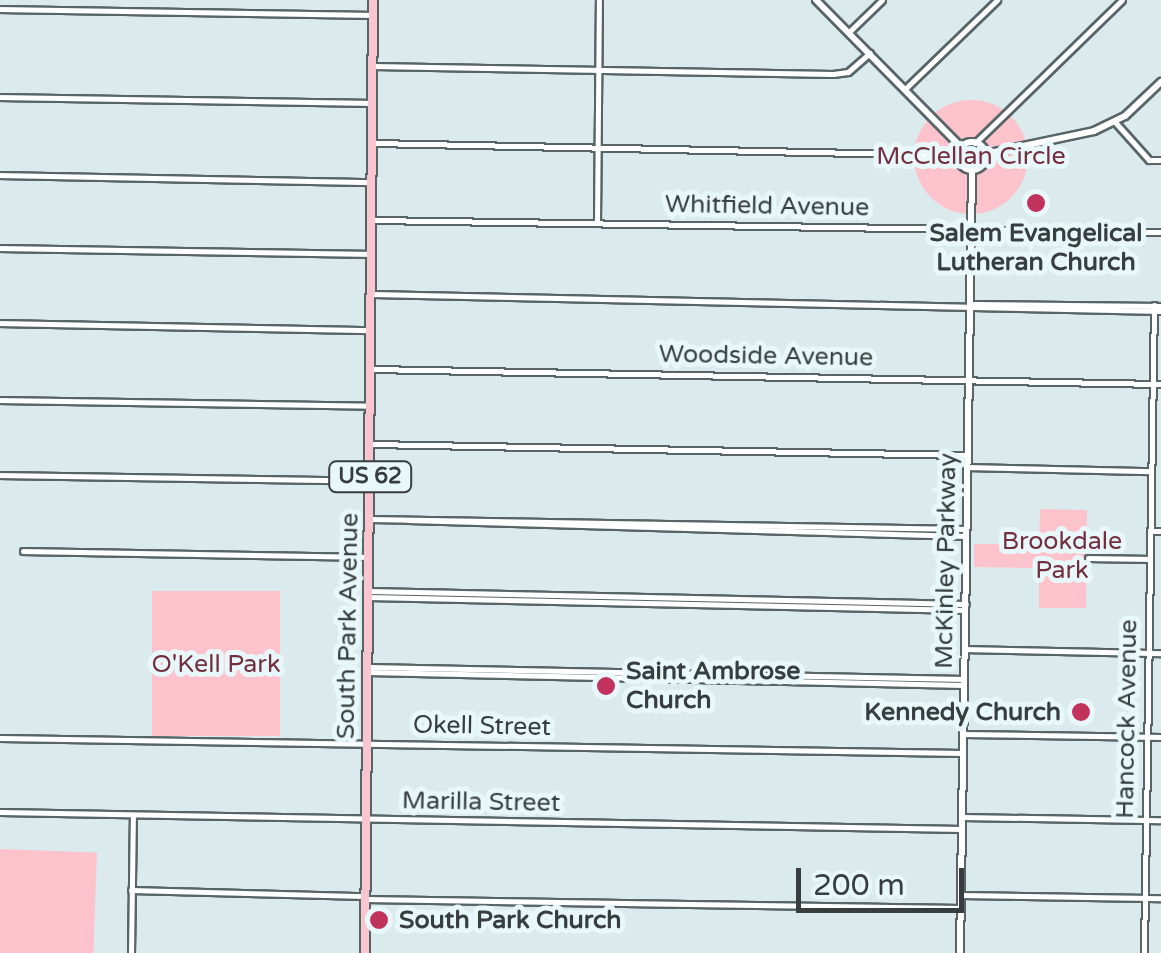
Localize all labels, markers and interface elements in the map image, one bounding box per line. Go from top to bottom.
park label: McClellan Circle [876,141,1066,171]
street label: Whitfield Avenue [665,189,869,223]
marker: Salem Evangelical Lutheran Church [1025,192,1047,214]
place label: Salem Evangelical Lutheran Church [929,219,1143,278]
street label: Woodside Avenue [659,339,873,373]
street label: McKinley Parkway [929,453,963,669]
road number: US 62 [328,460,412,494]
street label: South Park Avenue [331,513,365,739]
park label: Brookdale Park [1002,527,1122,586]
street label: Hancock Avenue [1110,619,1144,819]
park label: O'Kell Park [151,649,281,679]
place label: Saint Ambrose Church [626,657,800,716]
marker: Saint Ambrose Church [595,675,617,697]
place label: Kennedy Church [864,697,1061,727]
marker: Kennedy Church [1070,701,1092,723]
street label: Okell Street [413,710,551,742]
street label: Marilla Street [402,786,560,818]
scale bar [801,848,968,910]
text: 200 m [813,867,905,904]
place label: South Park Church [399,905,621,935]
marker: South Park Church [368,909,390,931]

